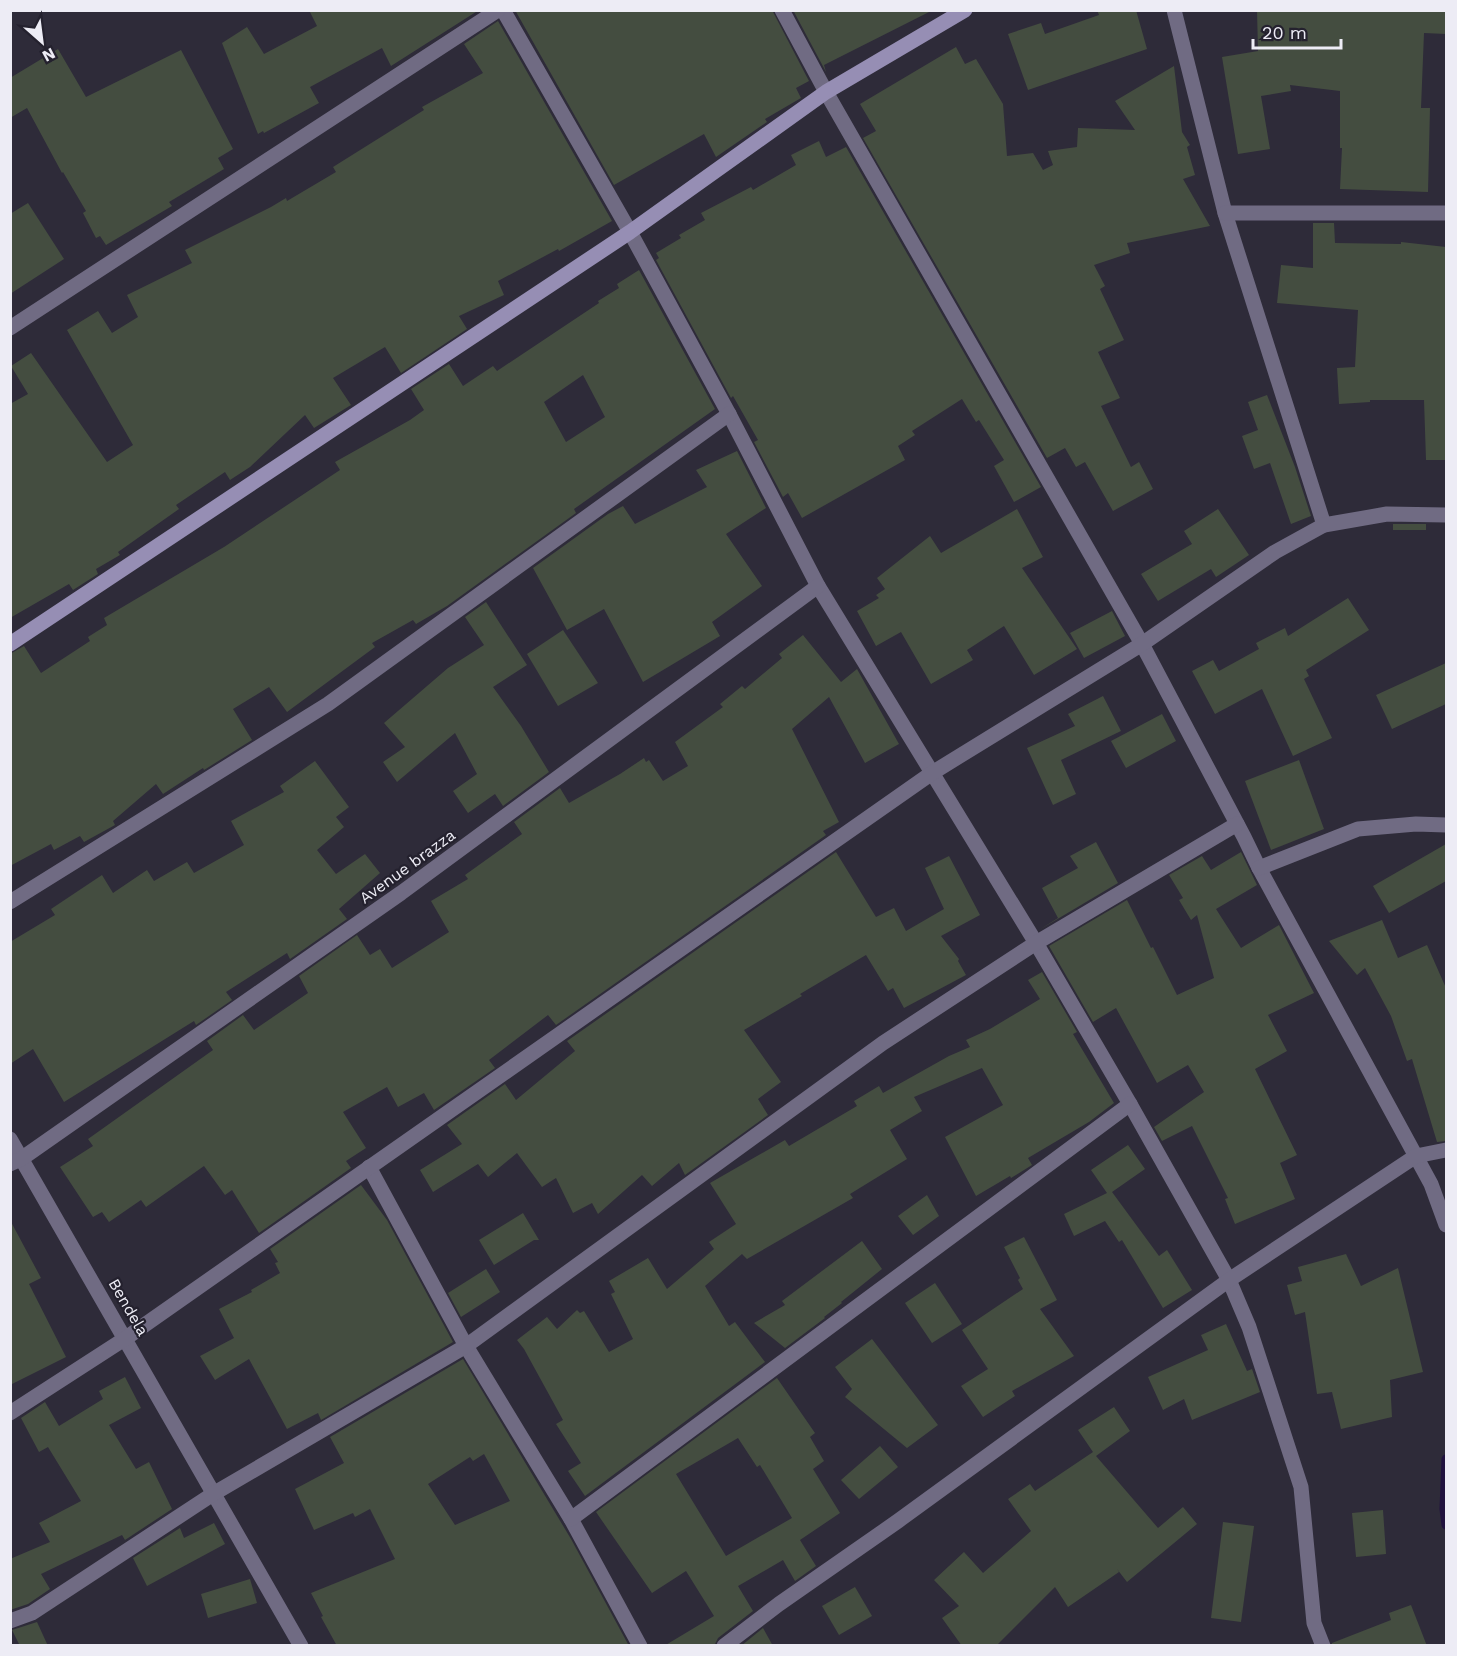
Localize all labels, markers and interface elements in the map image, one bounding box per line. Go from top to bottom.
north arrow [12,12,72,72]
scale bar [1253,12,1342,50]
text: 20 m [1262,22,1307,43]
text: N [39,44,59,66]
street label: Avenue brazza [356,825,459,907]
street label: Bendela [105,1275,152,1339]

